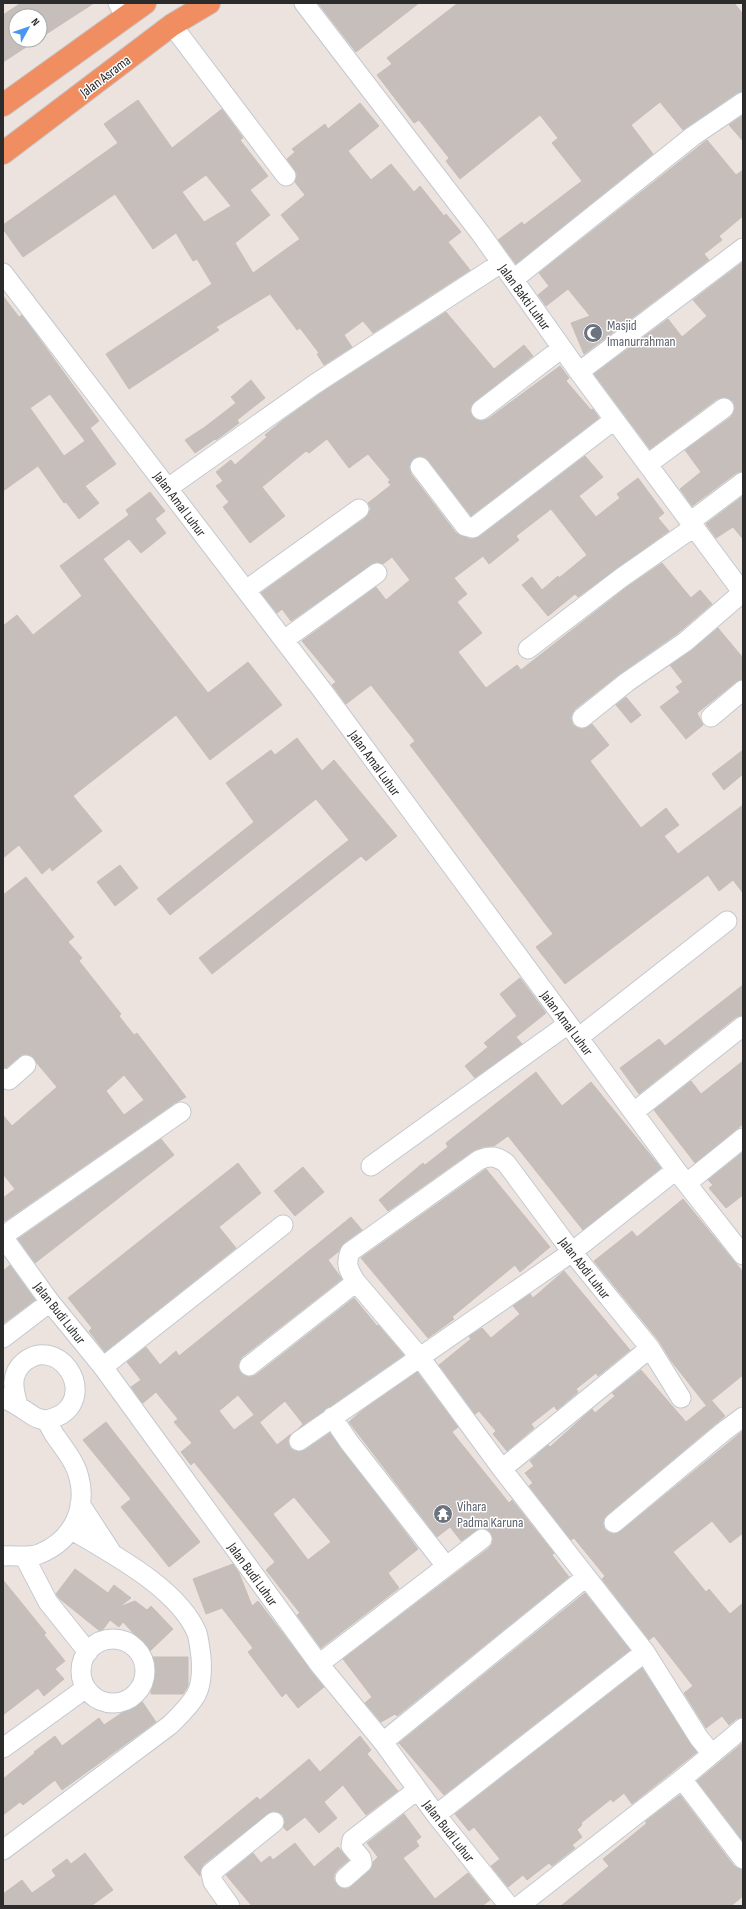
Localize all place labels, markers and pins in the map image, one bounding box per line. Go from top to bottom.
place label: Masjid Imanurrahman [607,317,676,350]
mosque icon: Masjid Imanurrahman [582,322,604,344]
place label: Vihara Padma Karuna [457,1498,523,1531]
temple icon: Vihara Padma Karuna [432,1503,454,1525]

